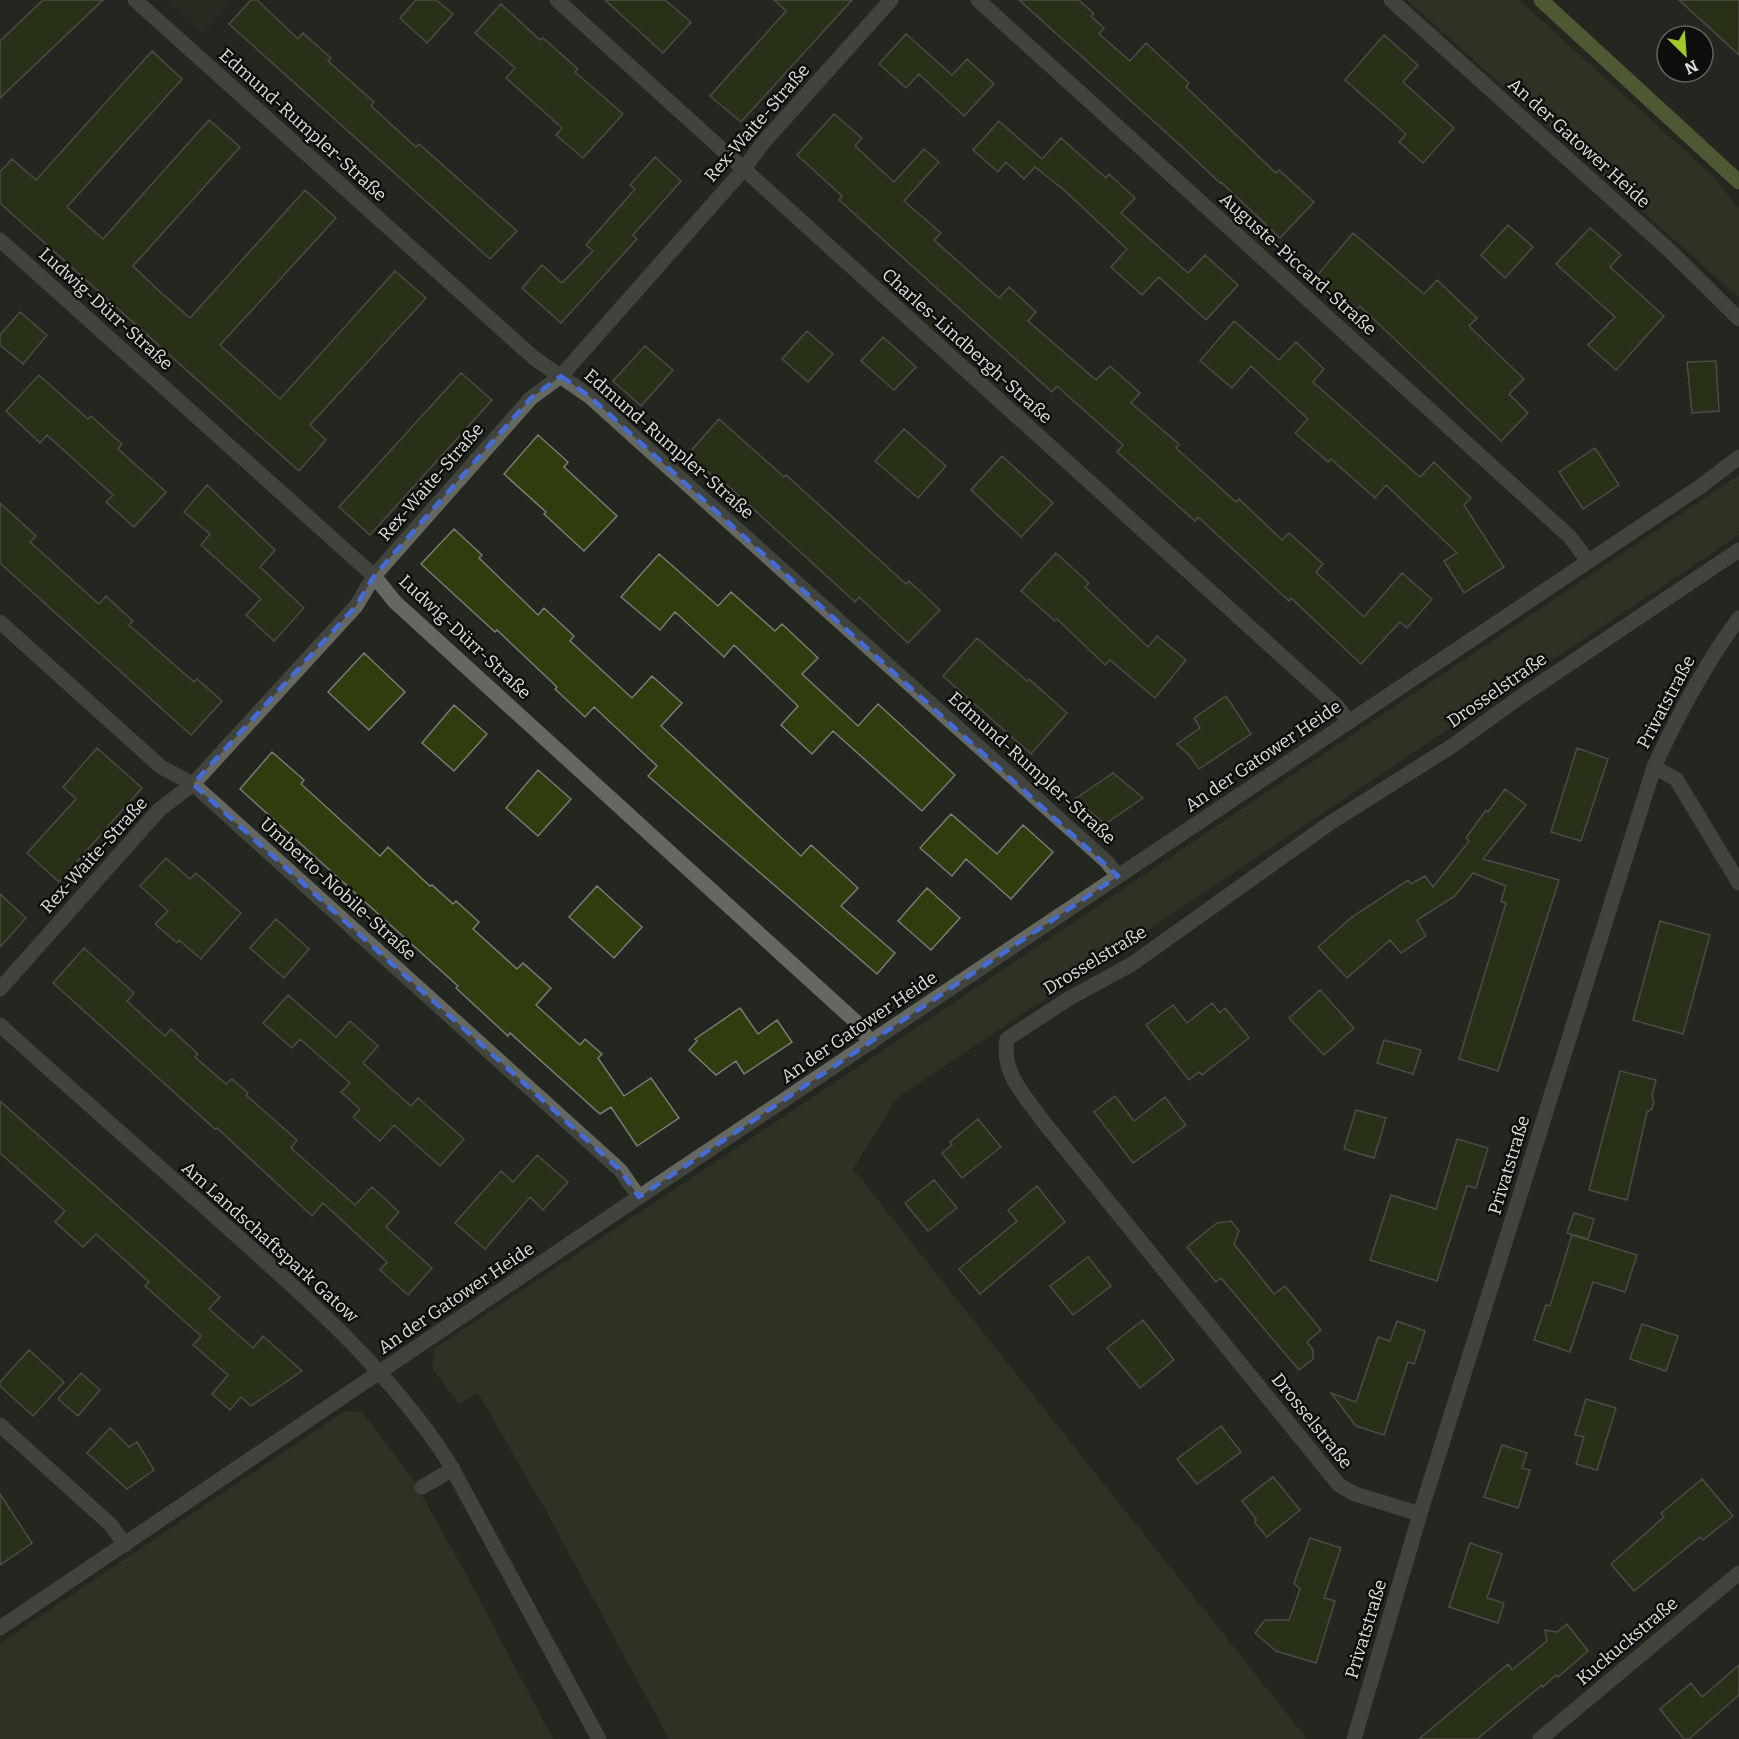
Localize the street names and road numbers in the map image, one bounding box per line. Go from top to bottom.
street label: Edmund-Rumpler-Straße [215,44,391,206]
street label: Rex-Waite-Straße [700,60,814,186]
street label: An der Gatower Heide [1503,73,1655,213]
street label: Auguste-Piccard-Straße [1215,188,1381,340]
street label: Ludwig-Dürr-Straße [35,243,177,375]
street label: Charles-Lindbergh-Straße [877,264,1057,428]
street label: Edmund-Rumpler-Straße [580,364,758,524]
street label: Rex-Waite-Straße [374,419,488,545]
street label: Ludwig-Dürr-Straße [394,570,536,704]
street label: Drosselstraße [1443,648,1551,732]
street label: Privatstraße [1632,652,1700,752]
street label: Edmund-Rumpler-Straße [944,687,1120,849]
street label: An der Gatower Heide [1181,695,1345,817]
street label: Rex-Waite-Straße [36,792,152,918]
street label: Umberto-Nobile-Straße [255,813,421,965]
street label: Drosselstraße [1039,921,1151,999]
street label: An der Gatower Heide [777,966,941,1088]
street label: Privatstraße [1484,1113,1534,1217]
street label: Am Landschaftspark Gatow [177,1157,363,1328]
street label: An der Gatower Heide [374,1237,538,1359]
street label: Drosselstraße [1267,1369,1357,1473]
street label: Privatstraße [1341,1577,1391,1681]
street label: Kuckuckstraße [1572,1592,1682,1690]

